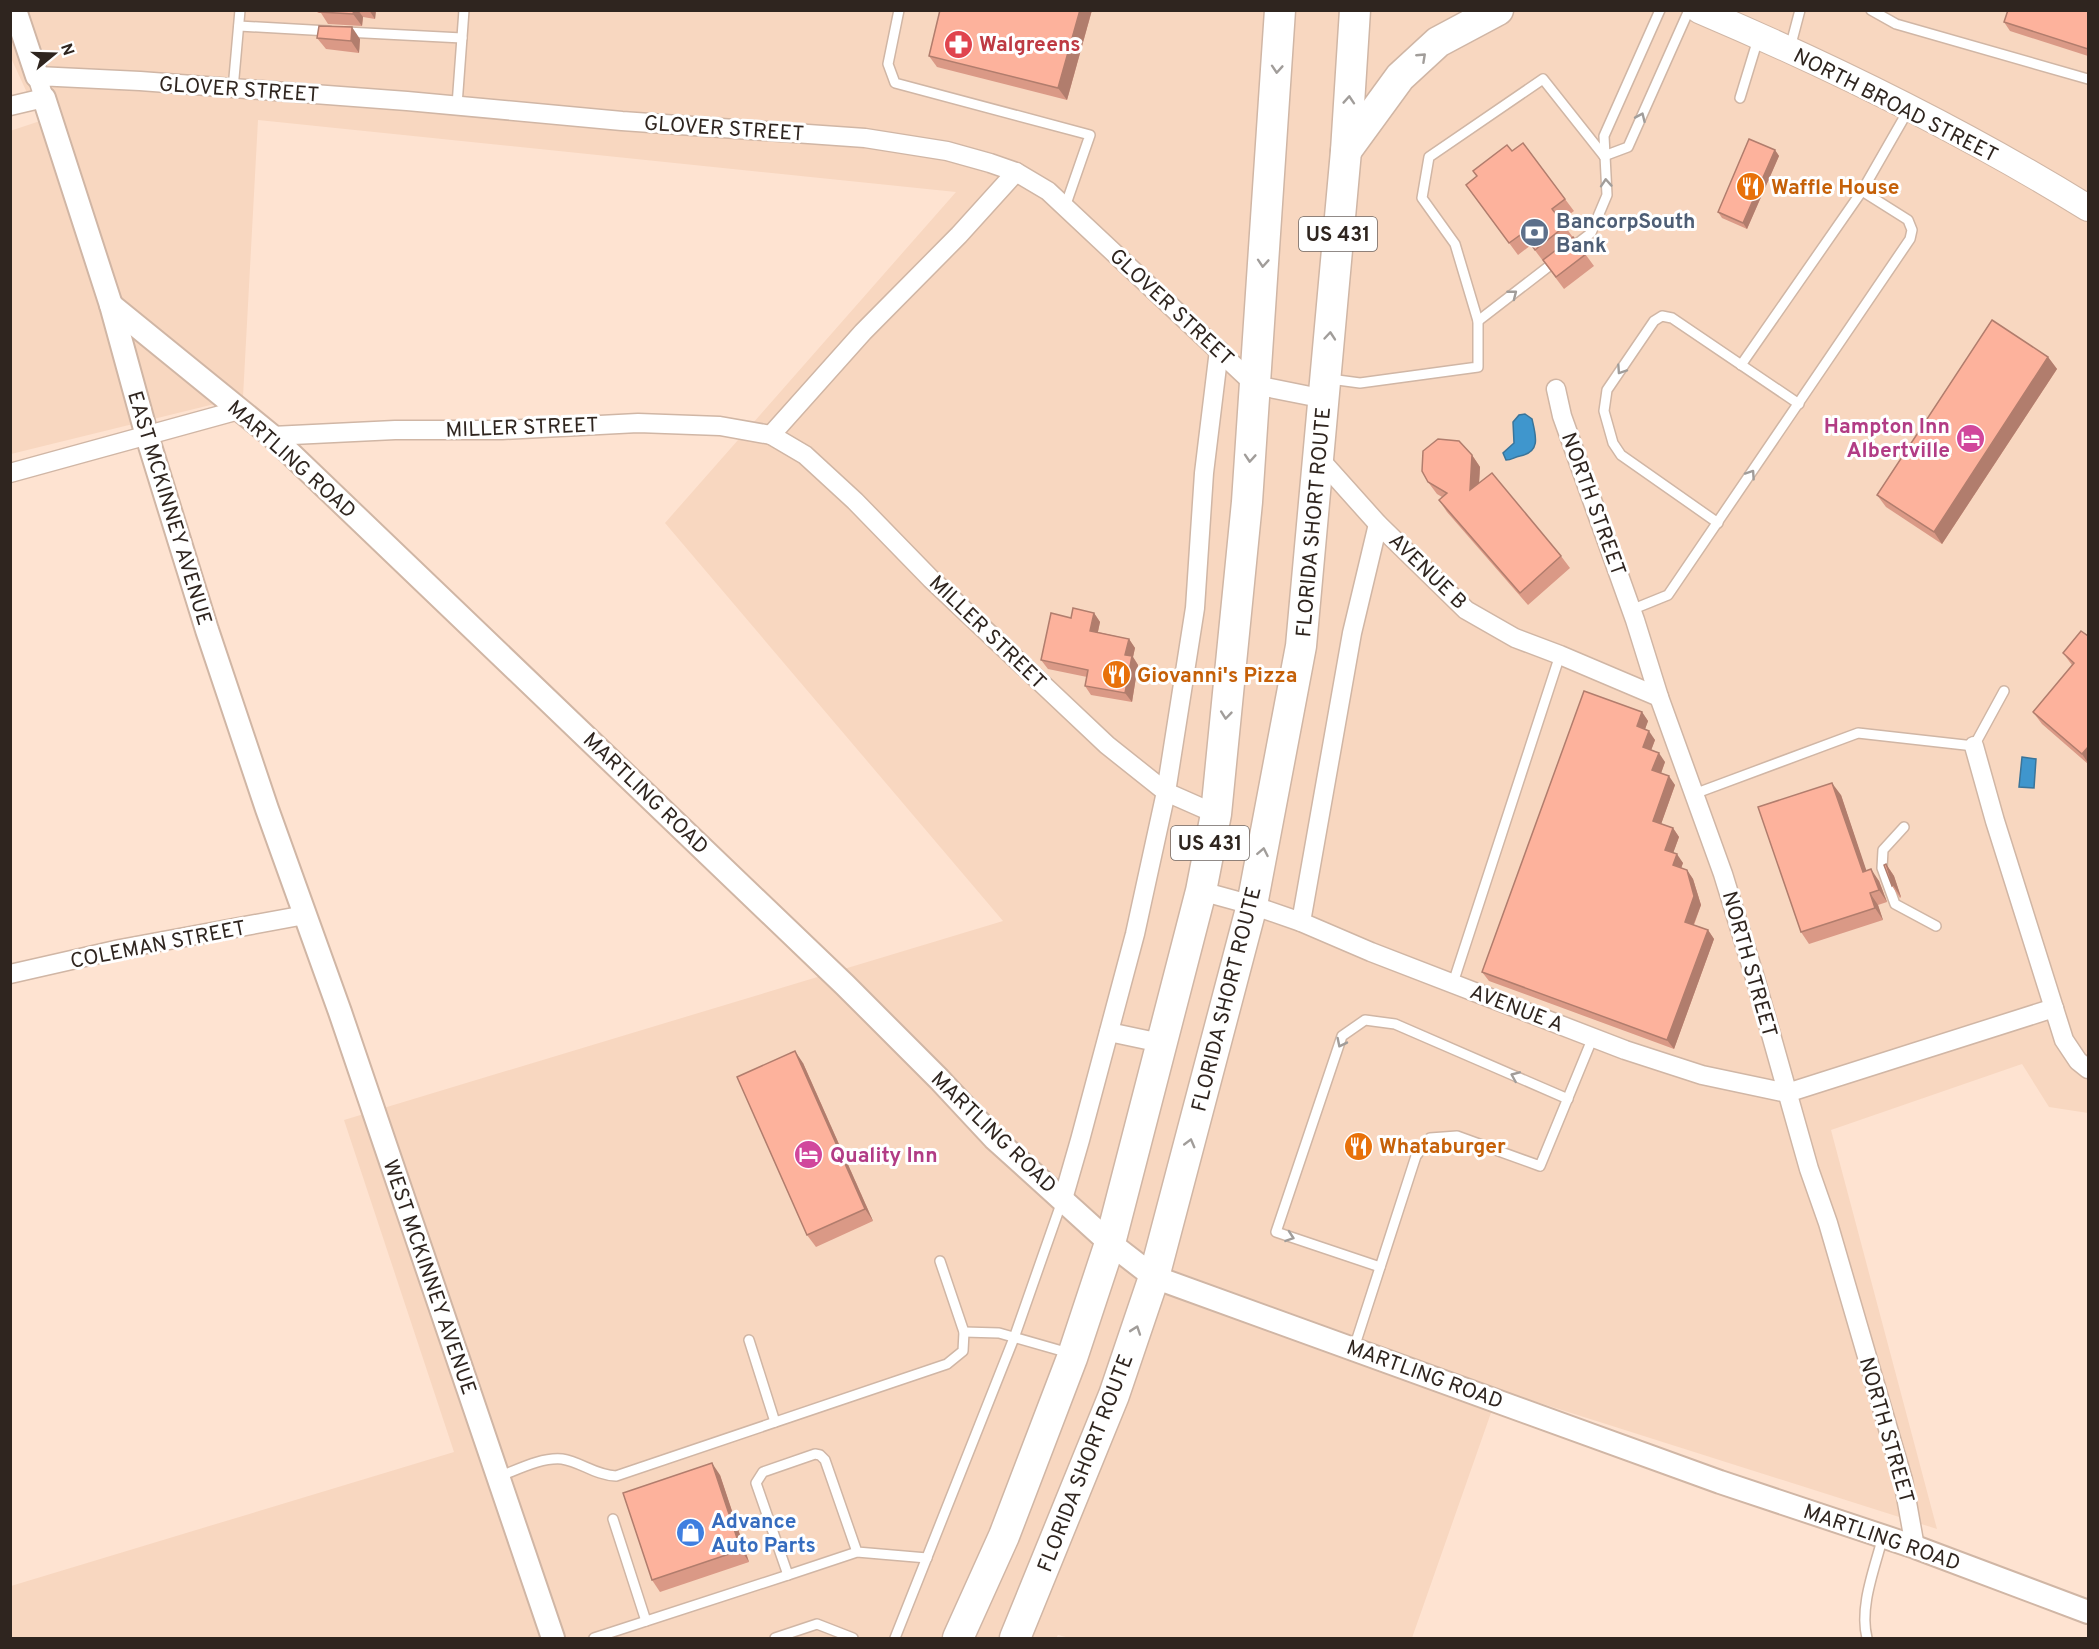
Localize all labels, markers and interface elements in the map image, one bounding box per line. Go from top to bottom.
north arrow [24,24,84,84]
pharmacy icon: Walgreens [942,28,974,60]
place label: Walgreens [979,32,1081,59]
text: N [55,41,78,58]
street label: NORTH BROAD STREET [1788,43,2002,170]
one-way arrow [1415,53,1426,64]
one-way arrow [1270,64,1283,73]
street label: GLOVER STREET [158,71,320,110]
one-way arrow [1343,96,1356,105]
street label: GLOVER STREET [643,110,805,149]
one-way arrow [1634,112,1646,123]
restaurant icon: Waffle House [1734,171,1766,203]
place label: Waffle House [1771,175,1899,202]
one-way arrow [1599,179,1612,188]
place label: BancorpSouth Bank [1556,209,1695,260]
road number: US 431 [1299,217,1377,251]
bank icon: BancorpSouth Bank [1519,217,1551,249]
street label: GLOVER STREET [1103,243,1239,373]
one-way arrow [1257,259,1270,268]
one-way arrow [1506,290,1517,301]
one-way arrow [1323,332,1336,341]
one-way arrow [1617,363,1628,374]
street label: EAST MCKINNEY AVENUE [120,388,217,629]
street label: MARTLING ROAD [221,395,361,525]
street label: FLORIDA SHORT ROUTE [1291,406,1338,638]
street label: MILLER STREET [445,412,599,445]
place label: Hampton Inn Albertville [1824,414,1950,465]
hotel icon: Hampton Inn Albertville [1955,422,1987,454]
street label: NORTH STREET [1554,429,1631,580]
one-way arrow [1244,453,1257,462]
one-way arrow [1744,470,1755,481]
street label: AVENUE B [1382,528,1472,616]
street label: MILLER STREET [923,570,1051,696]
restaurant icon: Giovanni's Pizza [1100,659,1132,691]
place label: Giovanni's Pizza [1137,663,1297,690]
one-way arrow [1220,710,1233,719]
street label: MARTLING ROAD [576,727,713,861]
road number: US 431 [1171,826,1249,860]
one-way arrow [1256,847,1269,857]
street label: FLORIDA SHORT ROUTE [1186,884,1269,1115]
street label: NORTH STREET [1715,888,1782,1041]
street label: COLEMAN STREET [68,915,248,976]
street label: AVENUE A [1466,979,1567,1040]
one-way arrow [1336,1037,1348,1048]
street label: MARTLING ROAD [924,1066,1061,1200]
one-way arrow [1510,1071,1521,1083]
restaurant icon: Whataburger [1342,1130,1374,1162]
place label: Whataburger [1379,1134,1506,1161]
one-way arrow [1182,1138,1195,1148]
hotel icon: Quality Inn [793,1139,825,1171]
place label: Quality Inn [830,1143,938,1170]
street label: WEST MCKINNEY AVENUE [376,1156,482,1399]
one-way arrow [1284,1229,1295,1242]
one-way arrow [1129,1325,1142,1336]
street label: MARTLING ROAD [1343,1335,1506,1416]
street label: FLORIDA SHORT ROUTE [1032,1351,1140,1576]
street label: NORTH STREET [1852,1354,1919,1507]
street label: MARTLING ROAD [1799,1499,1964,1578]
place label: Advance Auto Parts [711,1509,816,1560]
shop icon: Advance Auto Parts [674,1517,706,1549]

